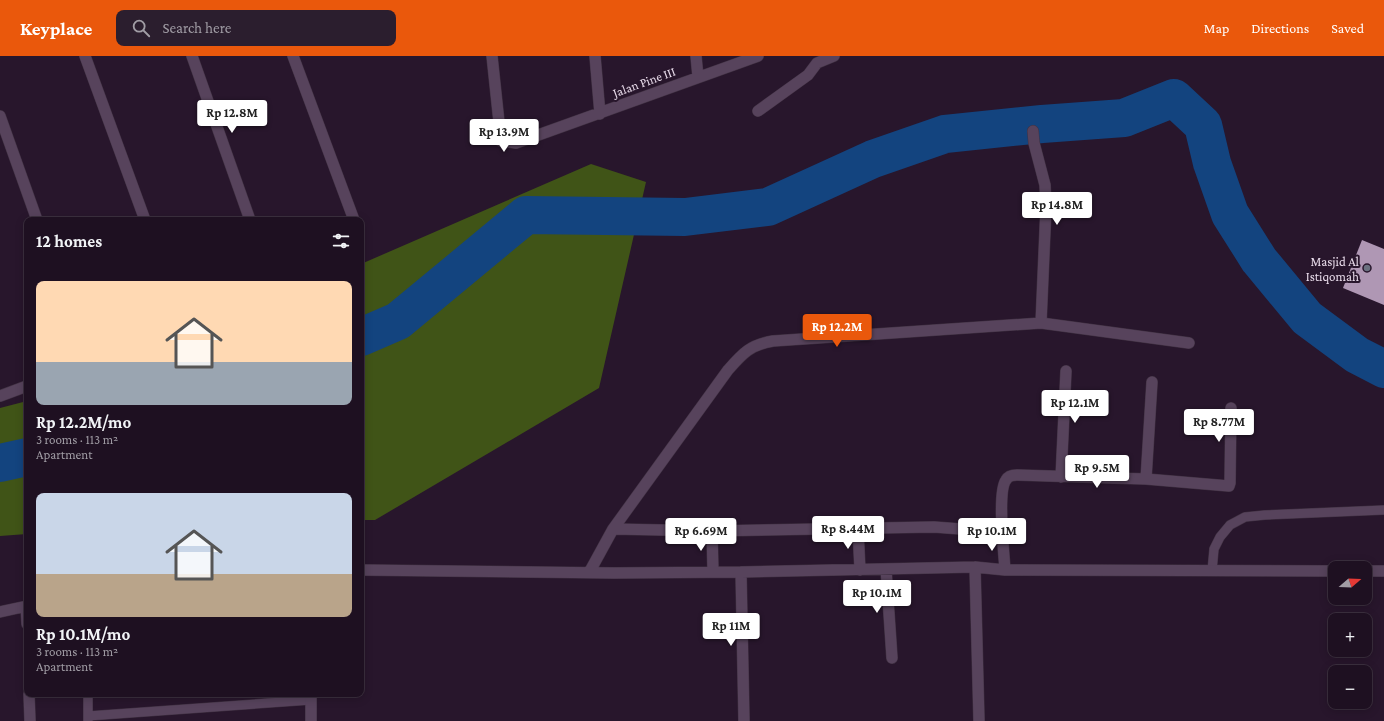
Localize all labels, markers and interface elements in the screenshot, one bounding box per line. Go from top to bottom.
search box [116,10,396,46]
icon: search [130,17,152,39]
text: Keyplace [20,18,92,39]
text: Search here [162,20,231,36]
text: Map [1204,20,1229,36]
text: Directions [1251,20,1309,36]
text: Saved [1331,20,1364,36]
street label: Jalan Pine III [610,64,677,101]
pin: Rp 12.8M [191,100,273,134]
text: Rp 12.8M [206,105,258,120]
pin: Rp 13.9M [463,119,545,153]
text: Rp 13.9M [479,124,529,139]
pin: Rp 14.8M [1016,192,1098,226]
text: Rp 14.8M [1031,197,1083,212]
icon: filters [330,230,352,252]
text: 12 homes [36,232,102,251]
place label: Masjid Al Istiqomah [1306,254,1360,284]
marker: Masjid Al Istiqomah [1362,263,1372,273]
icon: home [158,307,230,379]
pin: Rp 12.2M [796,314,878,348]
text: Rp 12.2M [812,319,862,334]
pin: Rp 12.1M [1034,390,1116,424]
text: Rp 12.1M [1051,395,1099,410]
pin: Rp 8.77M [1178,409,1260,443]
text: Rp 12.2M/mo [36,413,131,432]
text: Rp 8.77M [1193,414,1245,429]
text: 3 rooms · 113 m² [36,432,118,447]
text: Apartment [36,447,93,462]
pin: Rp 9.5M [1060,455,1134,489]
text: Rp 9.5M [1074,460,1120,475]
pin: Rp 8.44M [807,516,889,550]
pin: Rp 6.69M [660,518,742,552]
pin: Rp 10.1M [951,518,1033,552]
icon: home [158,519,230,591]
text: Rp 8.44M [821,521,875,536]
text: Rp 6.69M [674,523,728,538]
text: Rp 10.1M [967,523,1017,538]
north arrow [1328,561,1372,605]
map controls [1328,561,1372,709]
pin: Rp 10.1M [836,580,918,614]
text: Rp 10.1M [852,585,902,600]
pin: Rp 11M [698,613,764,647]
button: + [1328,613,1372,657]
text: Rp 11M [712,618,750,633]
text: Rp 10.1M/mo [36,625,130,644]
text: 3 rooms · 113 m² [36,644,118,659]
text: Apartment [36,659,93,674]
button: − [1328,665,1372,709]

